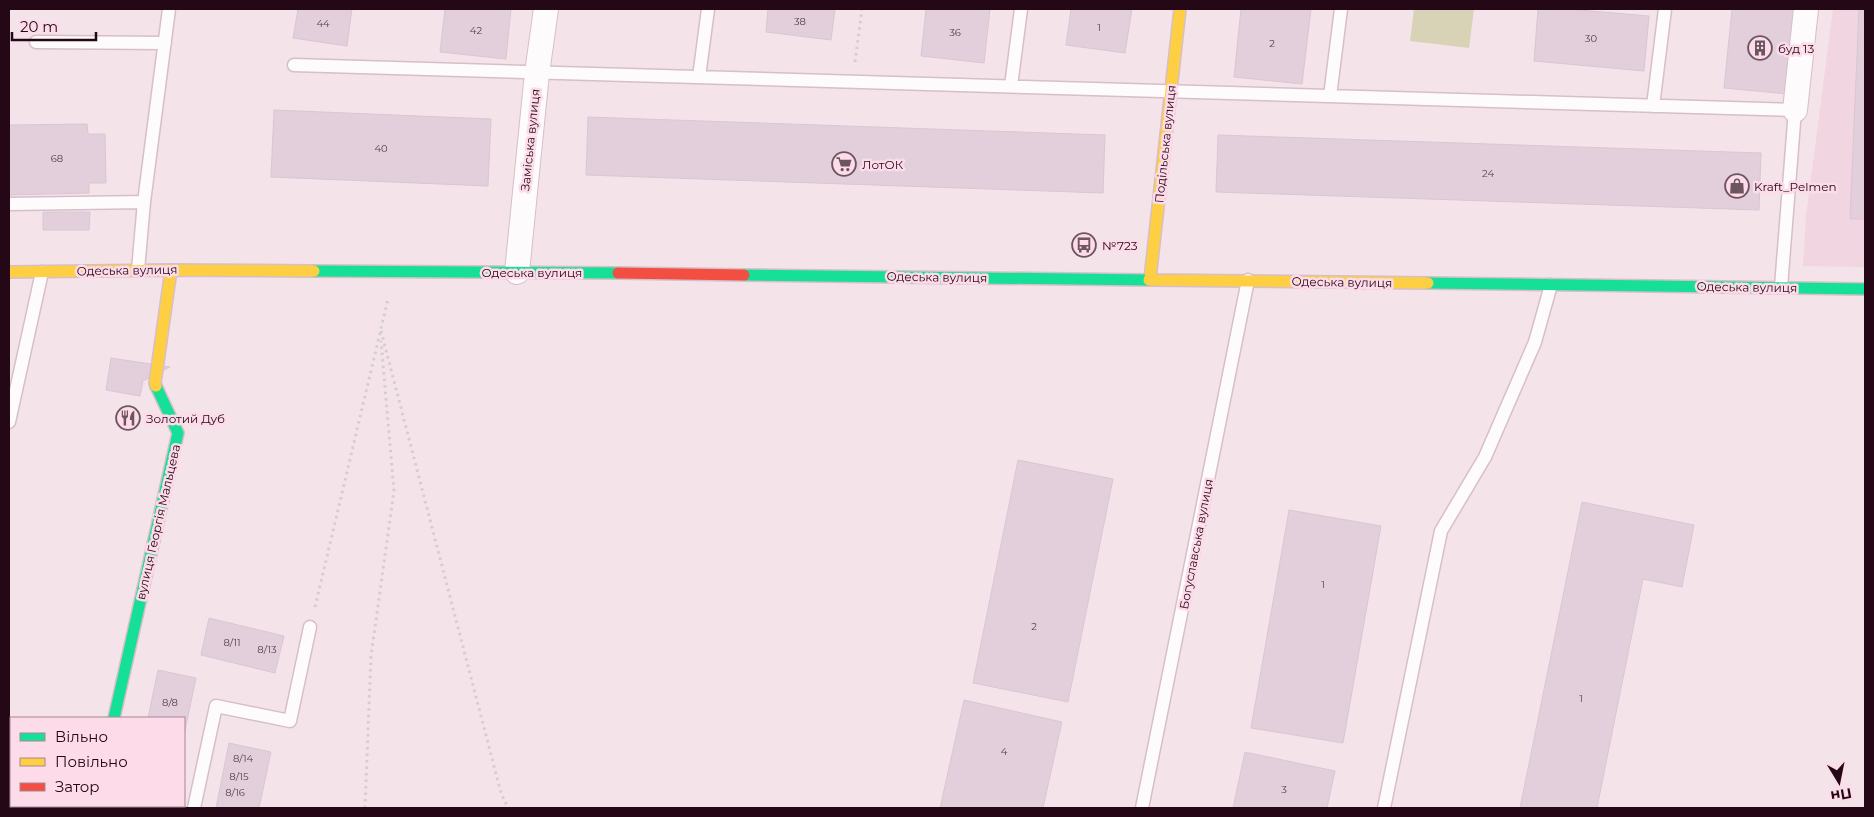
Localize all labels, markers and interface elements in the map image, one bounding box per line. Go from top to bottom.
scale bar [12,10,96,42]
house number: 38 [794,15,806,28]
text: 20 m [20,17,58,36]
house number: 44 [316,17,330,30]
house number: 1 [1097,21,1101,34]
house number: 42 [470,24,482,37]
house number: 36 [949,26,961,39]
house number: 30 [1585,32,1598,45]
building icon: буд 13 [1747,35,1773,61]
house number: 2 [1269,37,1275,50]
place label: буд 13 [1778,41,1814,56]
street label: Подільська вулиця [1151,84,1179,204]
street label: Заміська вулиця [517,88,543,192]
house number: 40 [374,142,388,155]
supermarket icon: ЛотОК [831,151,857,177]
house number: 68 [51,152,63,165]
place label: ЛотОК [862,157,904,172]
house number: 24 [1482,167,1494,180]
shop icon: Kraft_Pelmen [1724,173,1750,199]
place label: Kraft_Pelmen [1754,179,1837,194]
bus stop icon: №723 [1071,232,1097,258]
place label: №723 [1102,238,1138,253]
street label: Одеська вулиця [76,262,178,278]
street label: Одеська вулиця [482,265,582,280]
street label: Одеська вулиця [886,269,988,285]
street label: Одеська вулиця [1291,274,1393,290]
street label: Одеська вулиця [1696,279,1798,295]
restaurant icon: Золотий Дуб [115,405,141,431]
place label: Золотий Дуб [146,411,225,426]
street label: вулиця Георгія Мальцева [133,443,183,601]
street label: Богуславська вулиця [1176,478,1216,610]
house number: 1 [1321,578,1325,591]
house number: 2 [1031,620,1037,633]
house number: 8/11 [223,636,241,649]
house number: 8/13 [257,643,277,656]
house number: 1 [1579,692,1583,705]
house number: 8/8 [162,696,178,709]
legend [10,717,185,807]
text: Вільно [55,727,108,746]
house number: 4 [1001,745,1008,758]
text: Повільно [55,752,128,771]
house number: 8/14 [233,752,254,765]
north arrow [1814,757,1864,807]
house number: 8/15 [229,770,249,783]
text: Затор [55,777,100,796]
house number: 3 [1281,783,1287,796]
text: Пн [1829,784,1853,805]
house number: 8/16 [225,786,245,799]

